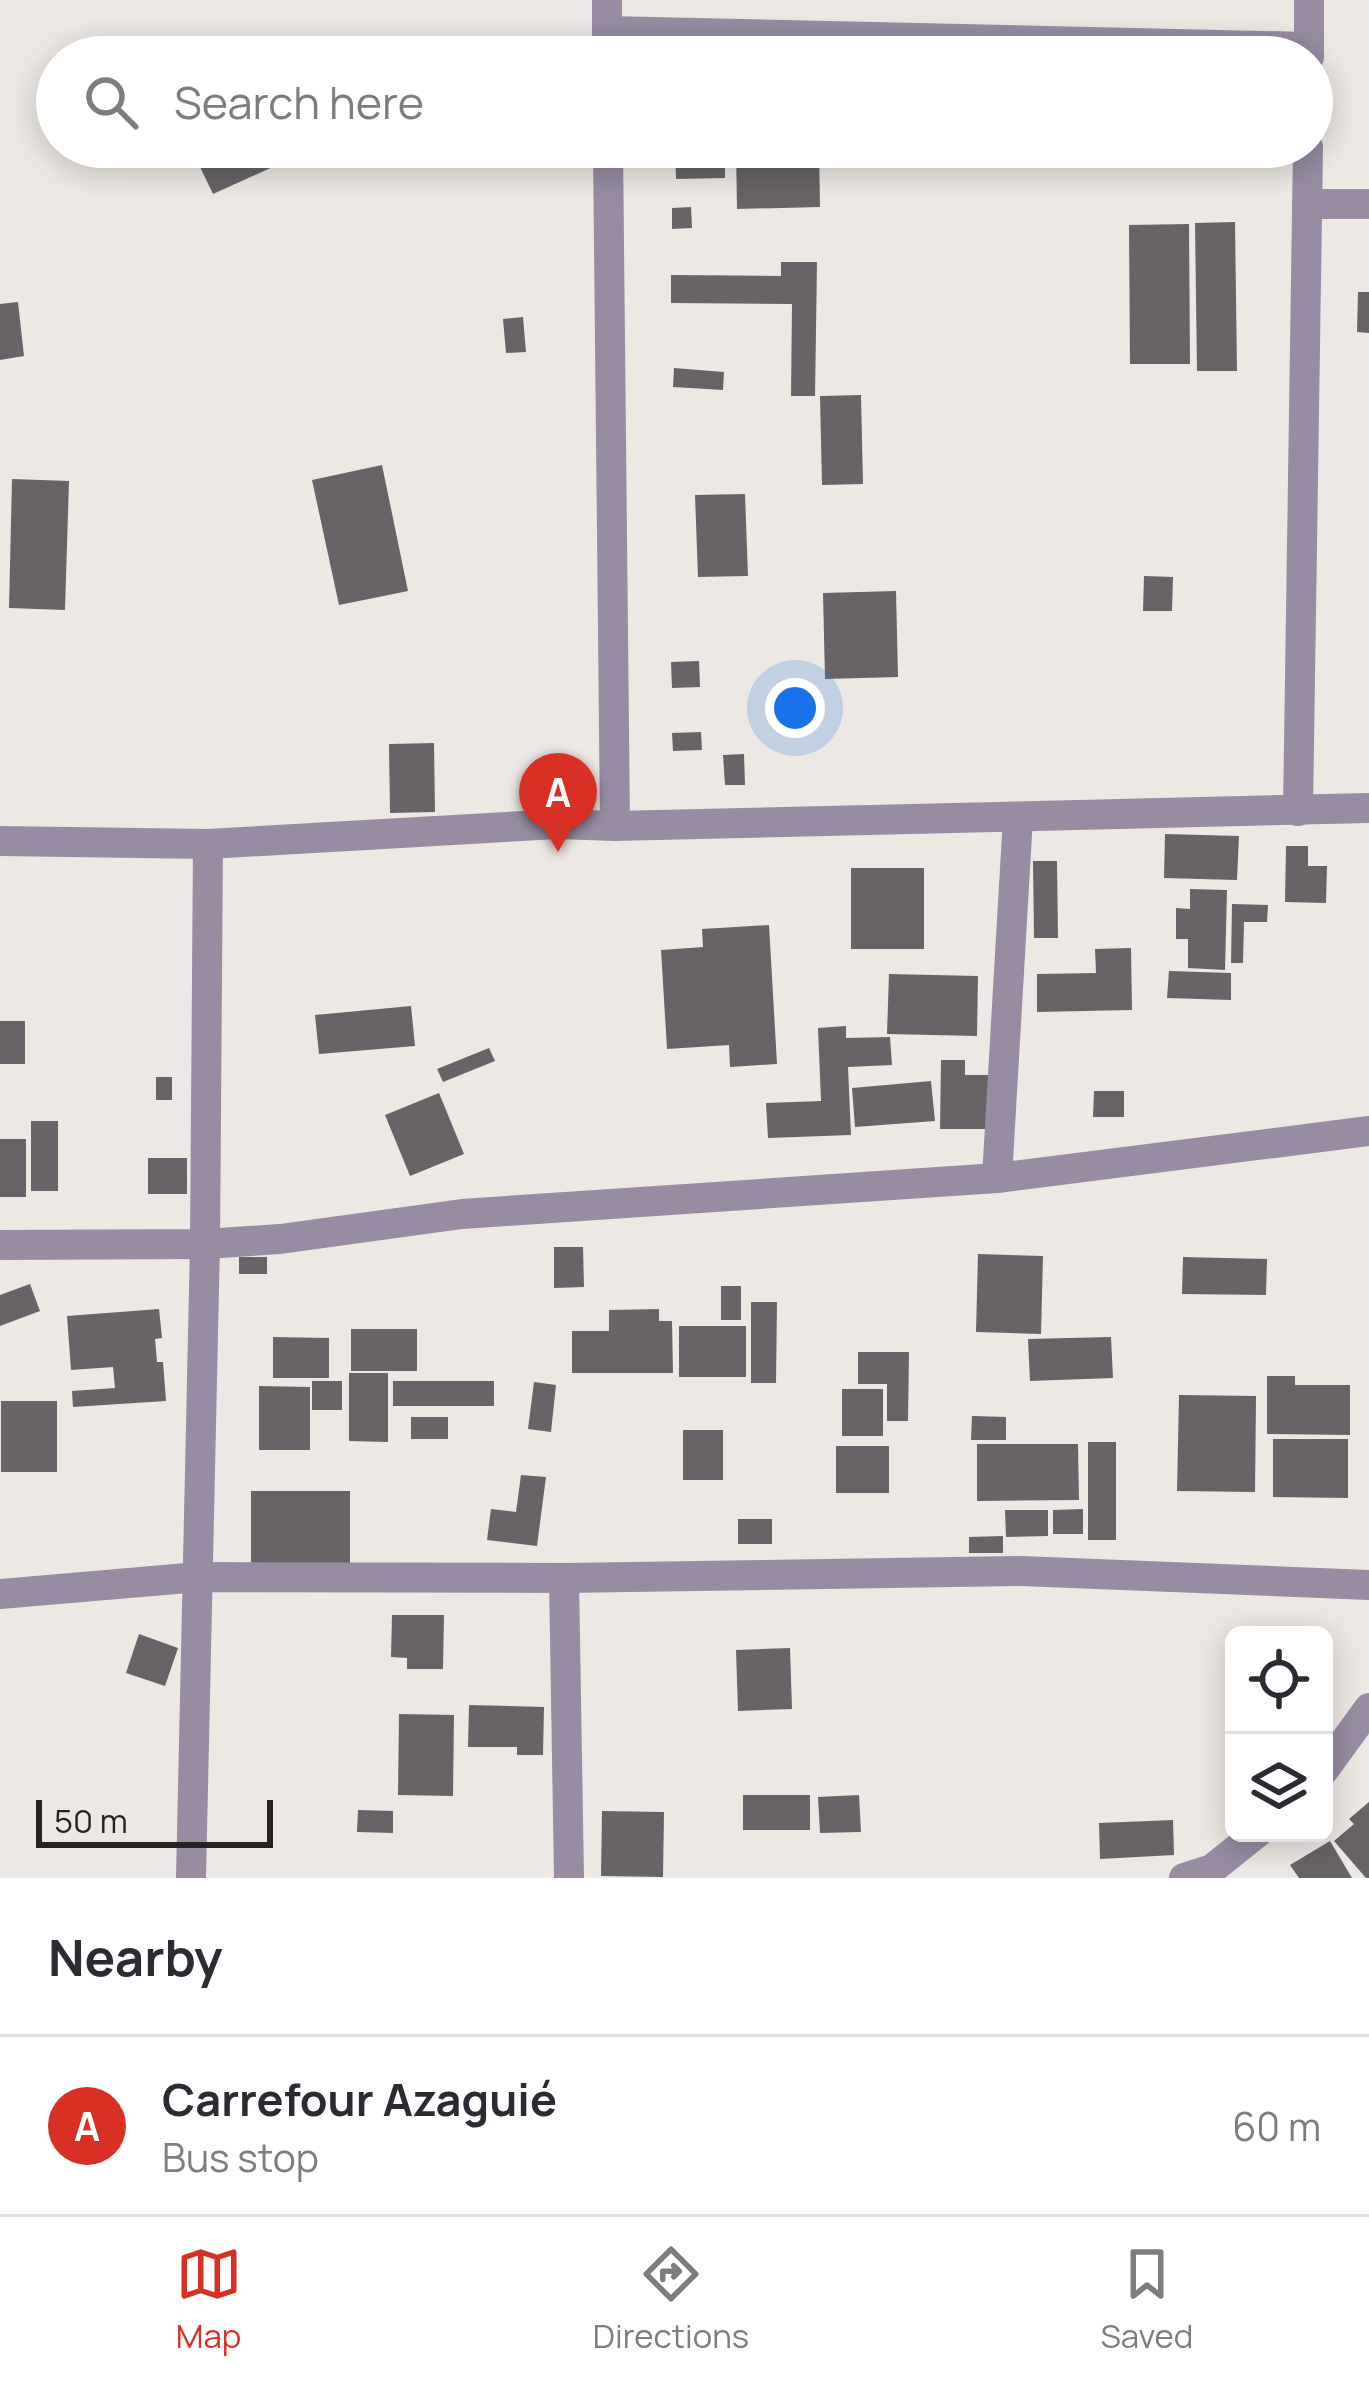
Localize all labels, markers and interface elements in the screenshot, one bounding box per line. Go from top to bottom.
search box [36,36,1333,168]
icon: search [78,69,144,135]
text: Search here [174,71,424,133]
your location [765,678,825,738]
pin: A [519,753,597,852]
map controls [1225,1626,1333,1842]
button: locate [1225,1626,1333,1734]
button: layers [1225,1734,1333,1842]
scale bar [36,1794,273,1847]
text: 50 m [54,1798,128,1843]
text: Nearby [48,1922,223,1991]
text: Carrefour Azaguié [162,2068,557,2130]
text: A [74,2099,100,2153]
text: 60 m [1232,2099,1321,2153]
text: Bus stop [162,2130,319,2184]
tab: Map [176,2241,242,2358]
tab: Directions [593,2241,749,2358]
tab: Saved [1100,2241,1193,2358]

